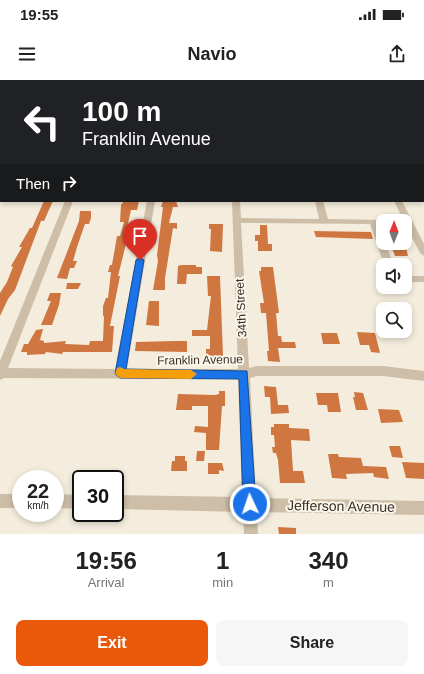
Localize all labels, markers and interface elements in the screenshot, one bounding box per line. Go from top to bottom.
text: 19:55 [20,6,58,23]
icon: menu [16,43,38,65]
icon: share [386,43,408,65]
text: Navio [187,44,237,64]
icon: left [16,96,68,148]
text: 100 m [82,96,161,127]
text: Franklin Avenue [82,129,211,149]
icon: right [58,172,80,194]
text: Then [16,175,50,192]
north arrow [376,214,412,250]
map controls [376,214,412,338]
pin [123,219,157,260]
icon: arrive [129,225,151,247]
button: sound [376,258,412,294]
street label: 34th Street [232,278,250,338]
button: search [376,302,412,338]
street label: Franklin Avenue [157,352,243,368]
speed limit sign: 30 [72,470,124,522]
text: 22 [27,480,49,502]
position arrow [229,483,271,525]
street label: Jefferson Avenue [287,497,395,515]
text: km/h [27,500,49,511]
text: 19:56 [75,547,137,574]
text: 1 [216,547,229,574]
text: 340 [309,547,349,574]
text: Arrival [88,575,125,590]
text: min [212,575,233,590]
text: m [323,575,334,590]
button: Exit [16,620,208,666]
button: Share [216,620,408,666]

